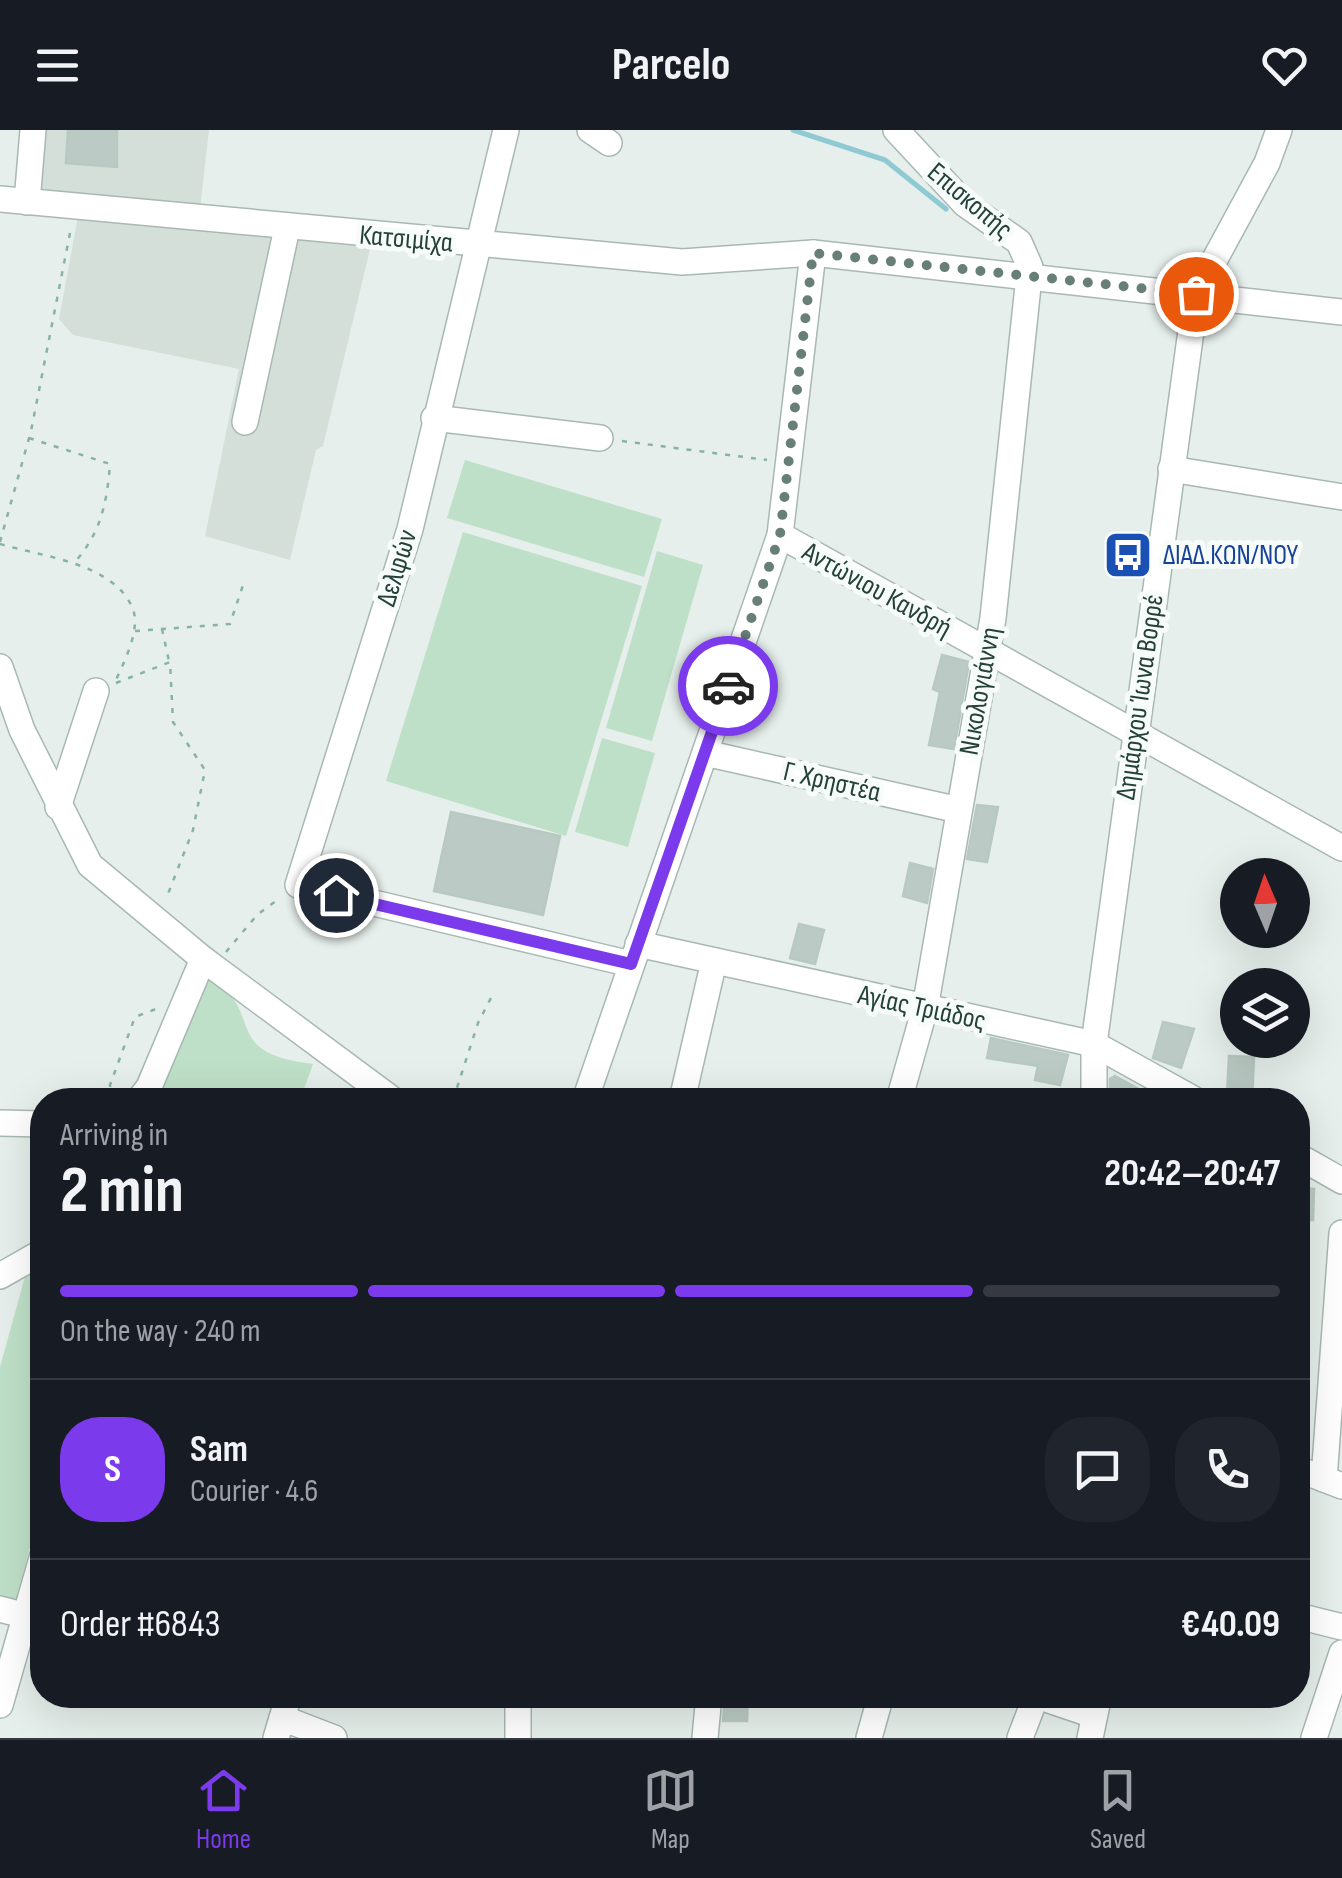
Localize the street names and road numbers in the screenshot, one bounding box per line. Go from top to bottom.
street label: Επισκοπής [921,156,1019,246]
street label: Κατσιμίχα [358,218,454,260]
street label: Δελφών [370,526,424,610]
street label: Αντώνιου Κανδρή [796,535,957,645]
street label: Δημάρχου Ίωνα Βορρέ [1109,592,1171,802]
street label: Νικολογιάννη [953,624,1007,758]
street label: Γ. Χρηστέα [780,755,884,809]
street label: Αγίας Τριάδος [854,978,989,1038]

